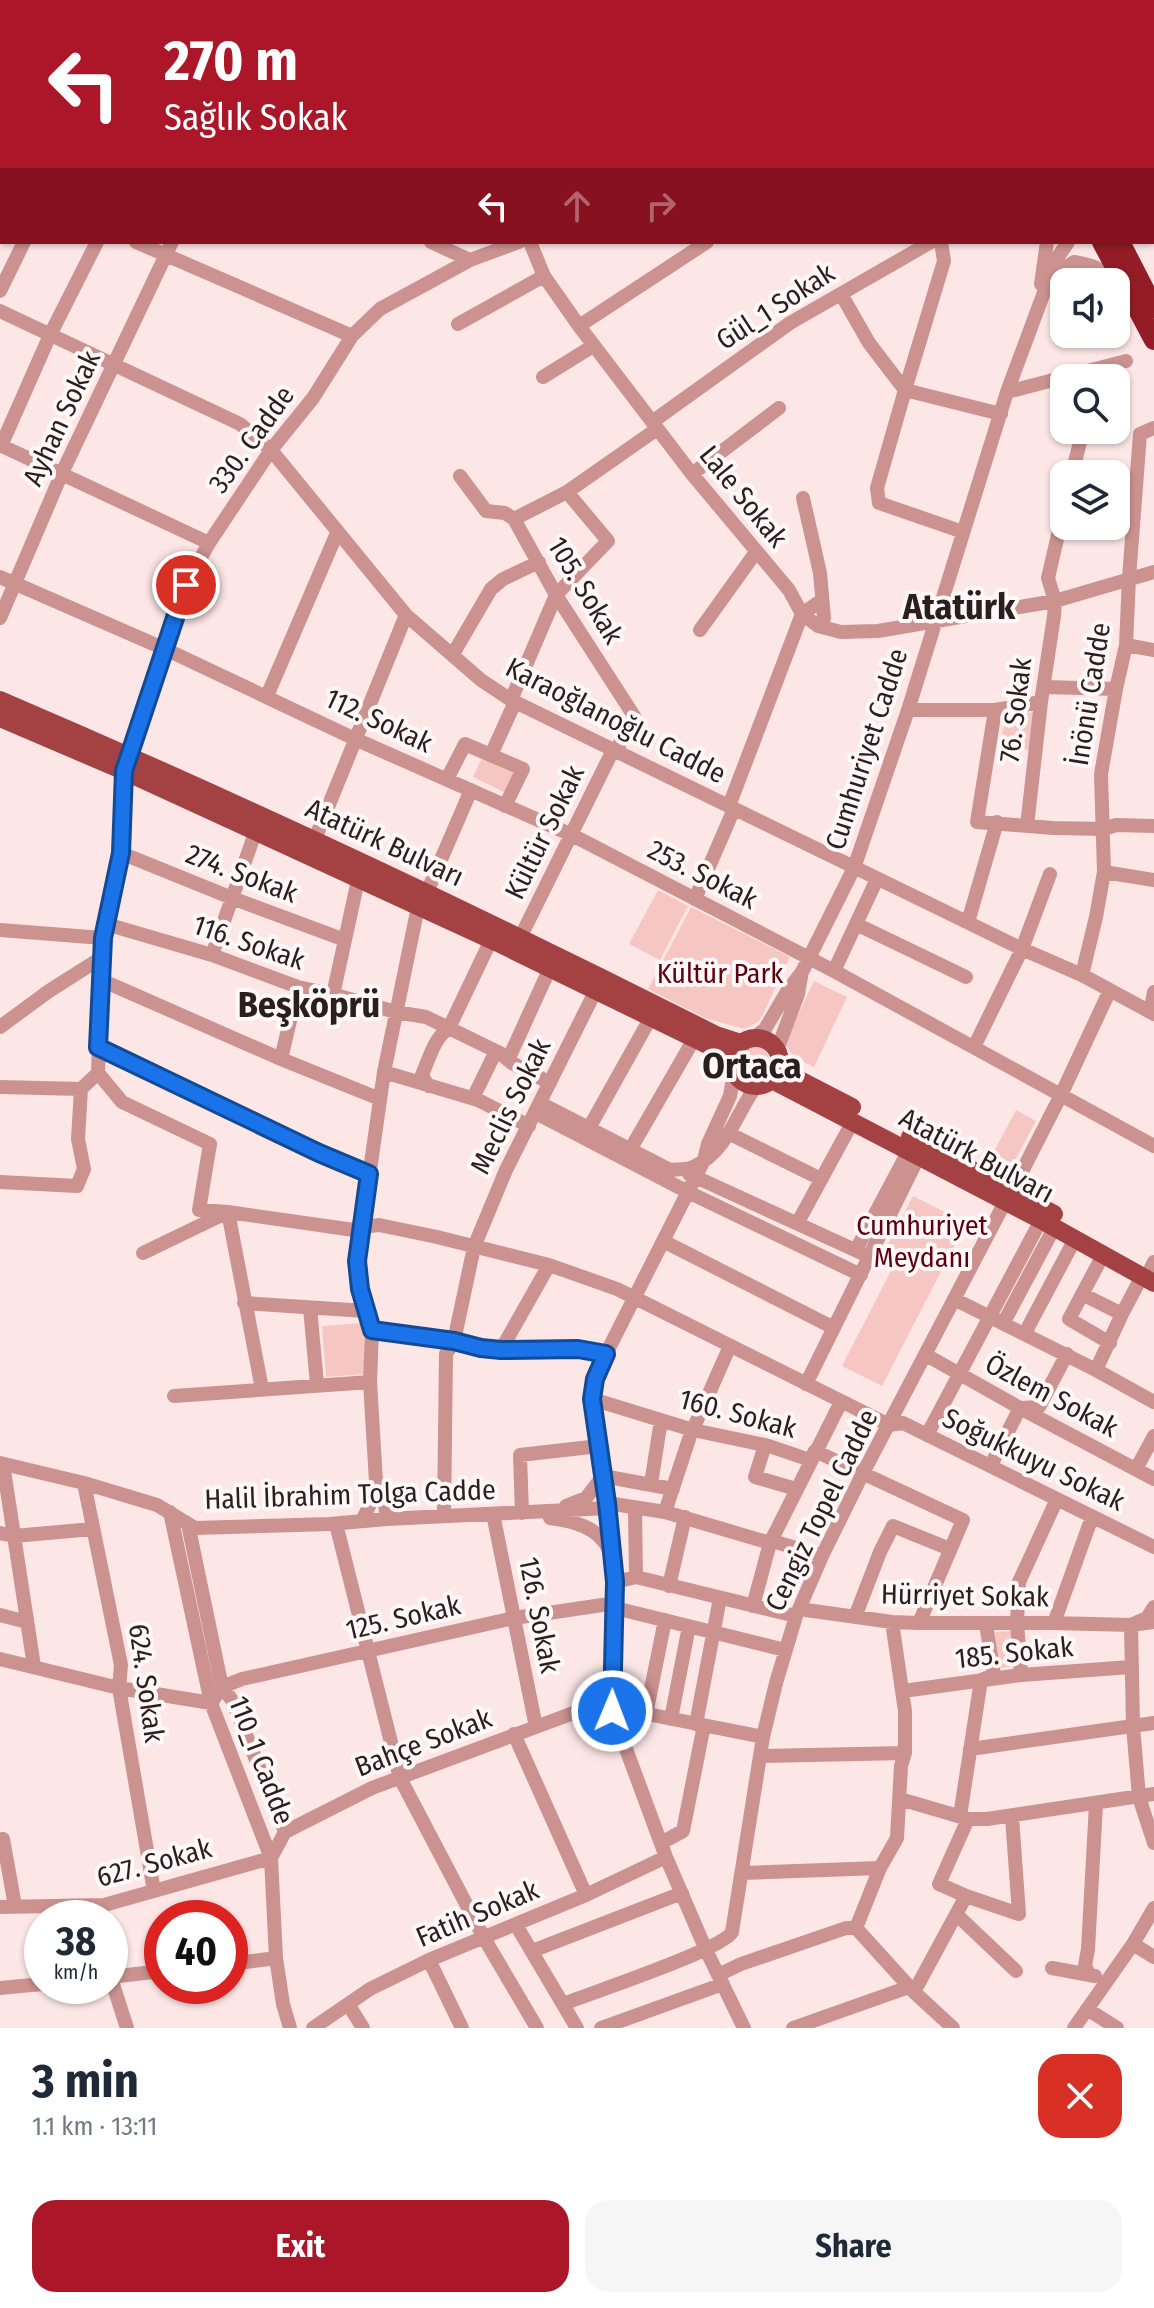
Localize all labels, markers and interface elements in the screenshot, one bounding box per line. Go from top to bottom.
text: 270 m [164,28,298,95]
icon: left [32,32,136,136]
text: Sağlık Sokak [164,96,347,140]
icon: left [471,184,515,228]
icon: ahead [555,184,599,228]
icon: right [639,184,683,228]
street label: Gül_1 Sokak [710,256,841,357]
map controls [1050,268,1130,540]
button: sound [1050,268,1130,348]
street label: Ayhan Sokak [16,345,107,491]
button: search [1050,364,1130,444]
street label: 330. Cadde [202,379,301,499]
street label: Lale Sokak [693,439,795,555]
button: layers [1050,460,1130,540]
street label: 105. Sokak [541,531,631,651]
pin [152,551,220,619]
icon: arrive [164,563,208,607]
district label: Atatürk [902,585,1016,629]
street label: İnönü Cadde [1062,620,1117,768]
street label: Cumhuriyet Cadde [818,644,915,854]
street label: Karaoğlanoğlu Cadde [500,651,731,790]
street label: 76. Sokak [993,655,1038,764]
street label: 112. Sokak [320,681,438,760]
street label: Kültür Sokak [498,759,591,905]
street label: Atatürk Bulvarı [301,792,469,893]
street label: 253. Sokak [643,833,764,916]
street label: 274. Sokak [181,837,303,910]
street label: 116. Sokak [189,908,310,977]
park label: Kültür Park [657,957,784,990]
district label: Beşköprü [238,983,380,1027]
street label: Meclis Sokak [463,1032,558,1179]
district label: Ortaca [702,1044,802,1088]
street label: Atatürk Bulvarı [894,1101,1060,1210]
park label: Cumhuriyet Meydanı [856,1209,989,1274]
street label: Özlem Sokak [980,1347,1125,1445]
street label: 160. Sokak [676,1382,801,1445]
street label: Soğukkuyu Sokak [937,1401,1131,1518]
street label: Cengiz Topel Cadde [758,1404,885,1617]
street label: Halil İbrahim Tolga Cadde [204,1473,496,1516]
street label: 126. Sokak [512,1554,567,1677]
street label: Hürriyet Sokak [881,1578,1050,1613]
street label: 125. Sokak [343,1588,465,1647]
street label: 624. Sokak [122,1622,171,1745]
street label: 185. Sokak [953,1630,1076,1675]
position arrow [570,1669,654,1753]
street label: 110_1 Cadde [222,1691,301,1829]
street label: Bahçe Sokak [350,1701,497,1784]
street label: 627. Sokak [93,1831,216,1894]
street label: Fatih Sokak [411,1873,544,1954]
speed limit sign: 40 [144,1900,248,2004]
text: 38 [56,1918,96,1966]
text: km/h [54,1960,98,1984]
text: 3 min [32,2052,139,2110]
button: close [1038,2054,1122,2138]
text: 1.1 km · 13:11 [32,2111,157,2142]
button: Exit [32,2200,569,2292]
button: Share [585,2200,1122,2292]

